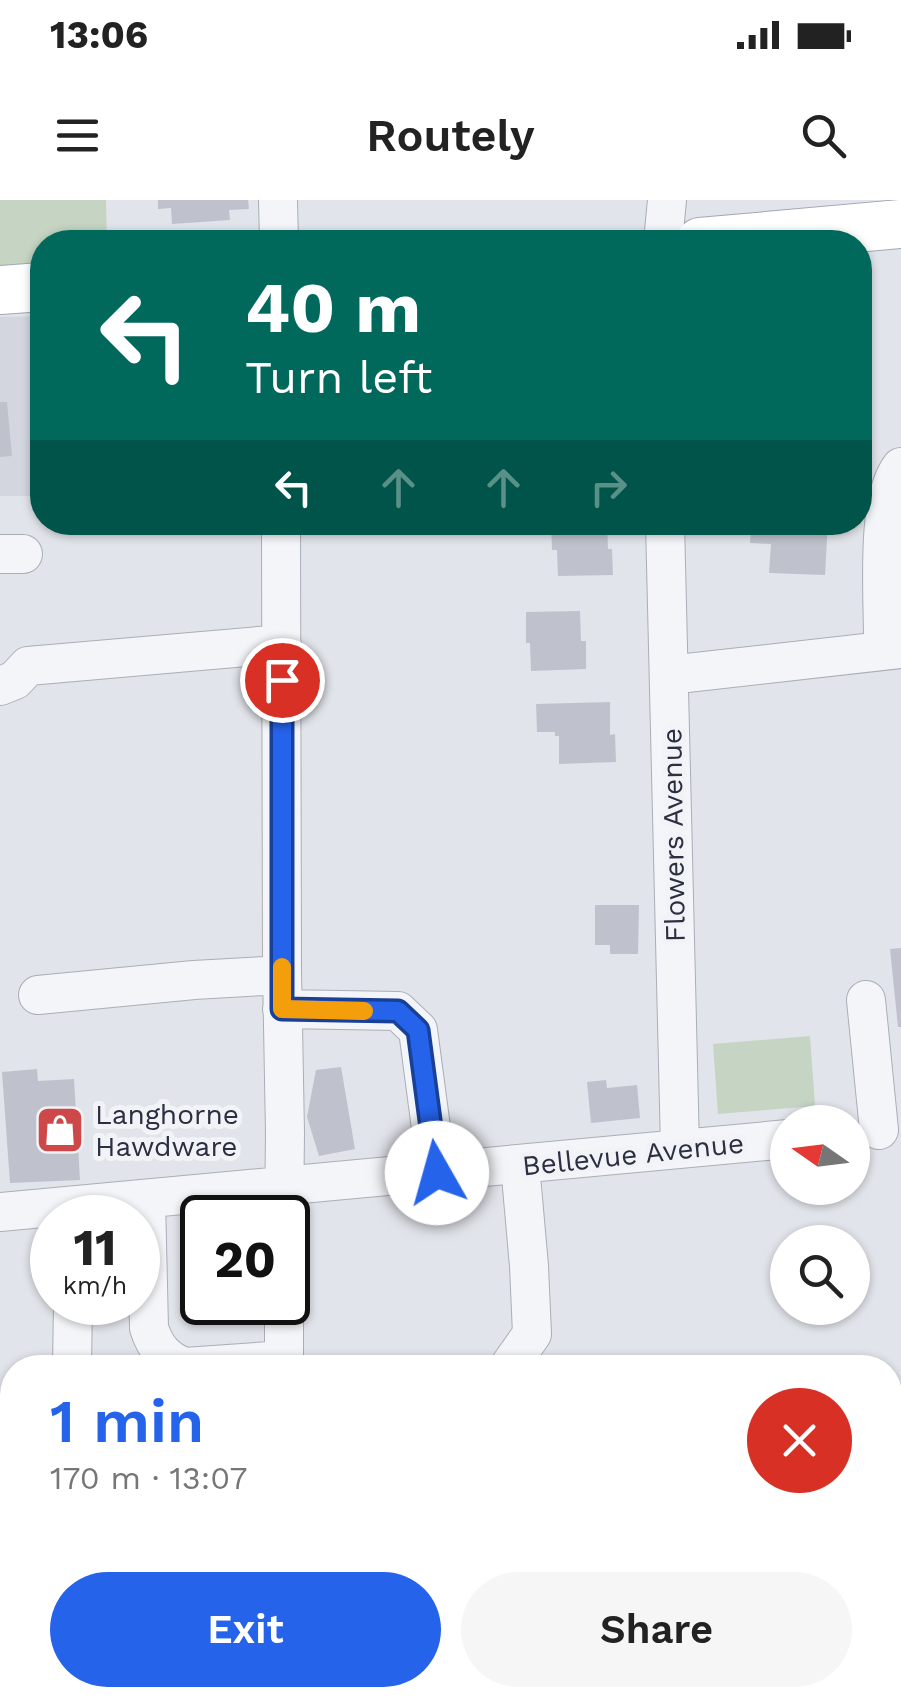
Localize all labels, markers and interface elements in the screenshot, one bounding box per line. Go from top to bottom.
text: 13:06 [50,13,148,57]
icon: menu [50,108,105,163]
icon: search [796,108,851,163]
text: Routely [366,109,535,162]
text: 40 m [245,267,421,349]
icon: left [80,270,210,400]
text: Turn left [245,351,432,404]
icon: left [266,460,321,515]
icon: ahead [371,460,426,515]
icon: ahead [476,460,531,515]
icon: right [581,460,636,515]
pin [240,638,325,723]
icon: arrive [255,653,310,708]
street label: Flowers Avenue [655,728,692,942]
place label: Langhorne Hawdware [95,1098,239,1163]
shop icon: Langhorne Hawdware [34,1104,86,1156]
north arrow [770,1105,870,1205]
map controls [770,1105,870,1325]
position arrow [385,1121,489,1225]
street label: Bellevue Avenue [521,1126,746,1183]
speed limit sign: 20 [180,1195,310,1325]
text: 11 [73,1218,117,1277]
button: search [770,1225,870,1325]
text: km/h [63,1271,127,1300]
text: 1 min [50,1386,204,1457]
button: close [747,1388,852,1493]
text: 170 m · 13:07 [50,1459,247,1497]
button: Exit [50,1572,441,1687]
button: Share [461,1572,852,1687]

